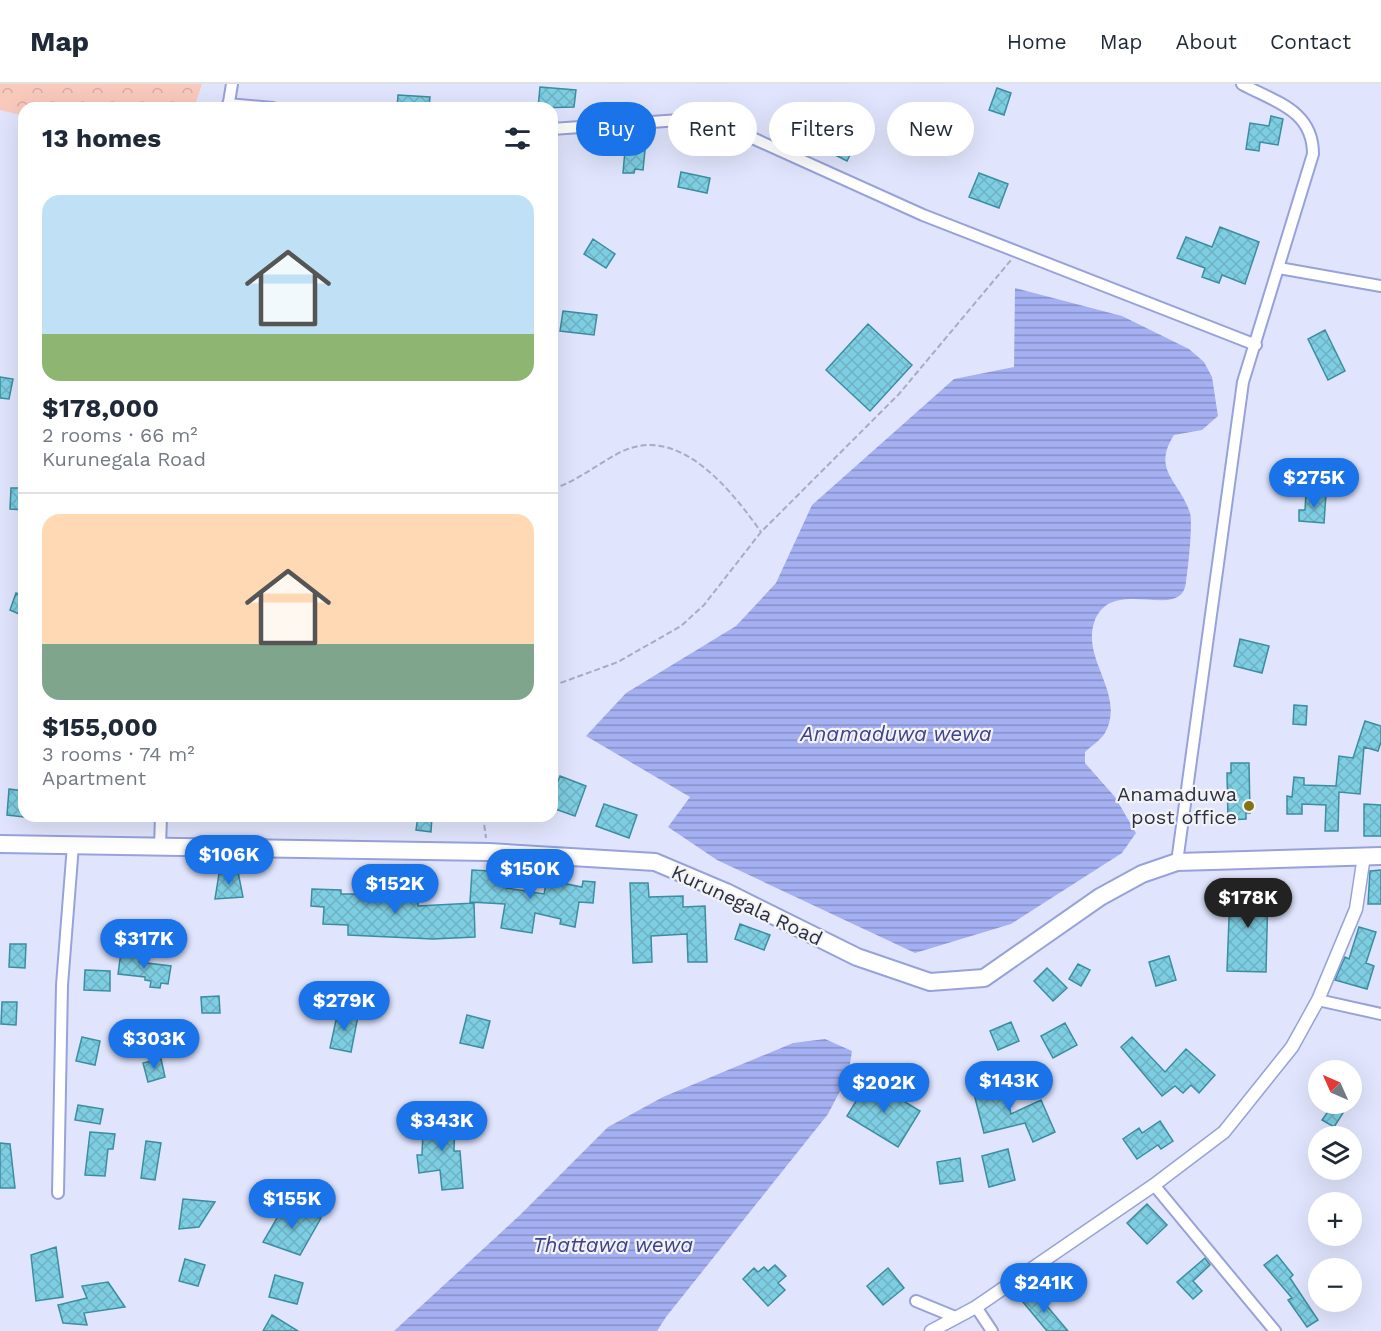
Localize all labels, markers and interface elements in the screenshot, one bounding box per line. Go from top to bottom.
text: Map [30,25,89,58]
text: Home [1007,29,1067,54]
text: Map [1100,29,1143,54]
text: About [1176,29,1237,54]
text: Contact [1270,29,1351,54]
chip: Buy [576,102,656,156]
chip: Rent [668,102,757,156]
chip: Filters [769,102,875,156]
chip: New [887,102,974,156]
icon: filters [501,122,534,155]
text: 13 homes [42,123,161,153]
icon: home [234,234,342,342]
text: $178,000 [42,393,159,423]
text: 2 rooms · 66 m² [42,423,198,447]
text: Kurunegala Road [42,447,206,471]
pin: $275K [1272,458,1356,509]
text: $275K [1283,465,1345,489]
icon: home [234,553,342,661]
text: $155,000 [42,712,158,742]
water label: Anamaduwa wewa [799,721,992,746]
text: 3 rooms · 74 m² [42,742,195,766]
text: Apartment [42,766,146,790]
place label: Anamaduwa post office [1117,782,1237,829]
marker: Anamaduwa post office [1242,799,1256,813]
pin: $106K [187,835,271,886]
text: $106K [199,842,259,866]
pin: $150K [488,849,572,900]
text: $150K [500,856,560,880]
street label: Kurunegala Road [668,859,826,951]
pin: $152K [353,864,437,915]
text: $152K [366,871,424,895]
pin: $178K [1206,878,1290,929]
text: $178K [1218,885,1278,909]
pin: $317K [102,919,186,970]
text: $317K [114,926,174,950]
pin: $279K [302,981,386,1032]
text: $279K [313,988,375,1012]
pin: $303K [112,1019,196,1070]
text: $303K [122,1026,186,1050]
north arrow [1308,1060,1362,1114]
map controls [1308,1060,1362,1312]
pin: $143K [967,1061,1051,1112]
pin: $202K [842,1063,926,1114]
text: $143K [979,1068,1039,1092]
text: $202K [852,1070,916,1094]
pin: $343K [400,1101,484,1152]
text: $343K [410,1108,474,1132]
button: layers [1308,1126,1362,1180]
pin: $155K [250,1179,334,1230]
text: $155K [263,1186,321,1210]
button: + [1308,1192,1362,1246]
water label: Thattawa wewa [533,1232,693,1257]
button: − [1308,1258,1362,1312]
pin: $241K [1002,1263,1086,1314]
text: $241K [1014,1270,1074,1294]

